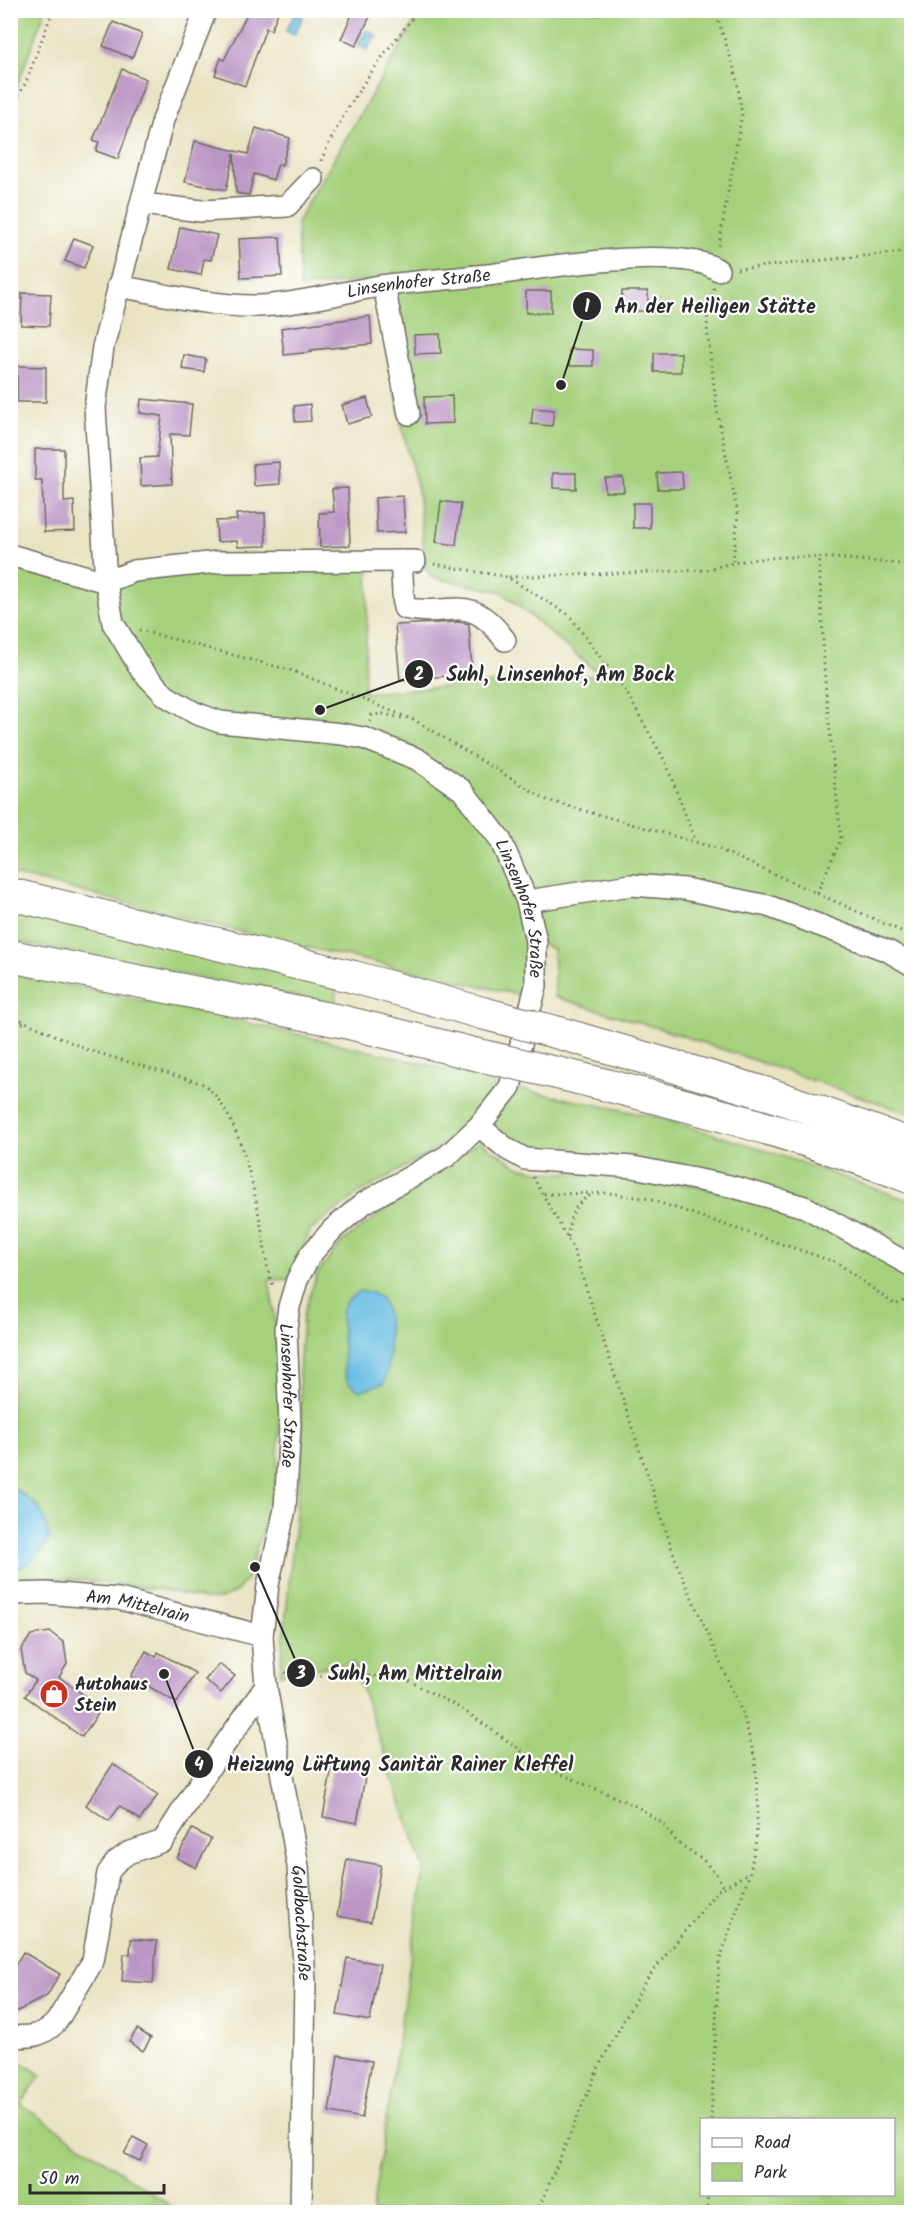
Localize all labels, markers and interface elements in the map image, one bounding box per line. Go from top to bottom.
street label: Linsenhofer Straße [344,262,492,308]
callout: An der Heiligen Stätte [572,287,828,325]
text: An der Heiligen Stätte [614,292,816,324]
text: 1 [584,293,590,322]
callout: Suhl, Linsenhof, Am Bock [404,655,685,693]
text: Suhl, Linsenhof, Am Bock [446,660,675,692]
text: 2 [414,661,424,690]
street label: Linsenhofer Straße [486,835,549,978]
street label: Linsenhofer Straße [270,1323,303,1468]
street label: Am Mittelrain [85,1583,193,1633]
callout: Suhl, Am Mittelrain [286,1654,514,1692]
text: Suhl, Am Mittelrain [328,1659,502,1691]
text: 3 [295,1660,306,1689]
place label: Autohaus Stein [75,1671,148,1721]
shop icon: Autohaus Stein [38,1678,70,1710]
callout: Heizung Lüftung Sanitär Rainer Kleffel [184,1745,585,1783]
text: Heizung Lüftung Sanitär Rainer Kleffel [227,1750,574,1782]
text: 4 [194,1751,204,1780]
street label: Goldbachstraße [282,1864,318,1982]
legend [700,2118,895,2196]
text: Road [754,2129,791,2158]
scale bar [30,2157,164,2195]
text: Park [754,2159,787,2188]
text: 50 m [39,2165,79,2194]

